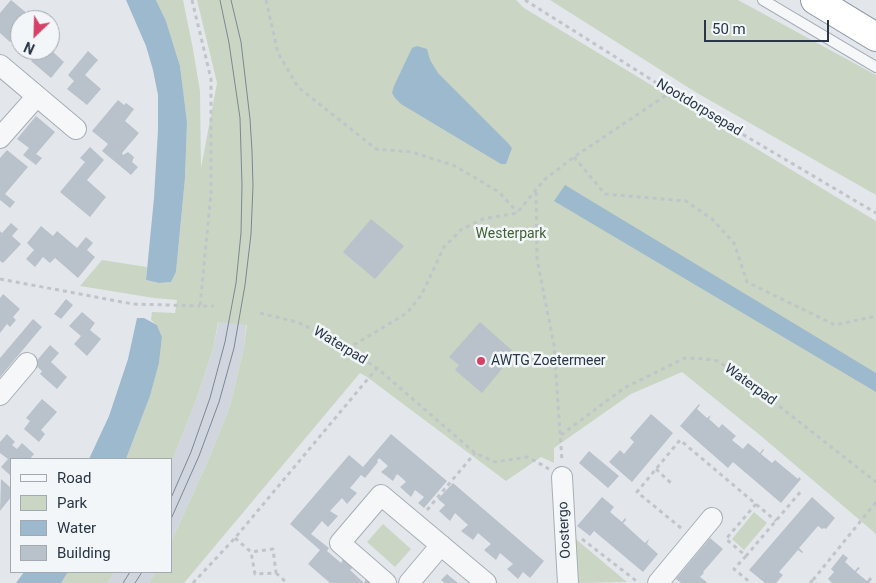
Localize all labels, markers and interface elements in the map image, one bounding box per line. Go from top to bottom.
north arrow [10,10,60,60]
scale bar [706,10,831,42]
text: 50 m [712,20,746,38]
text: N [22,38,37,57]
street label: Nootdorpsepad [653,76,745,140]
park label: Westerpark [476,226,546,242]
street label: Waterpad [310,323,370,369]
place label: AWTG Zoetermeer [491,353,606,369]
marker: AWTG Zoetermeer [475,355,487,367]
street label: Waterpad [721,361,779,409]
legend [10,458,172,573]
text: Road [57,469,91,487]
text: Park [57,494,87,512]
street label: Oostergo [555,501,575,559]
text: Water [57,519,96,537]
text: Building [57,544,111,562]

